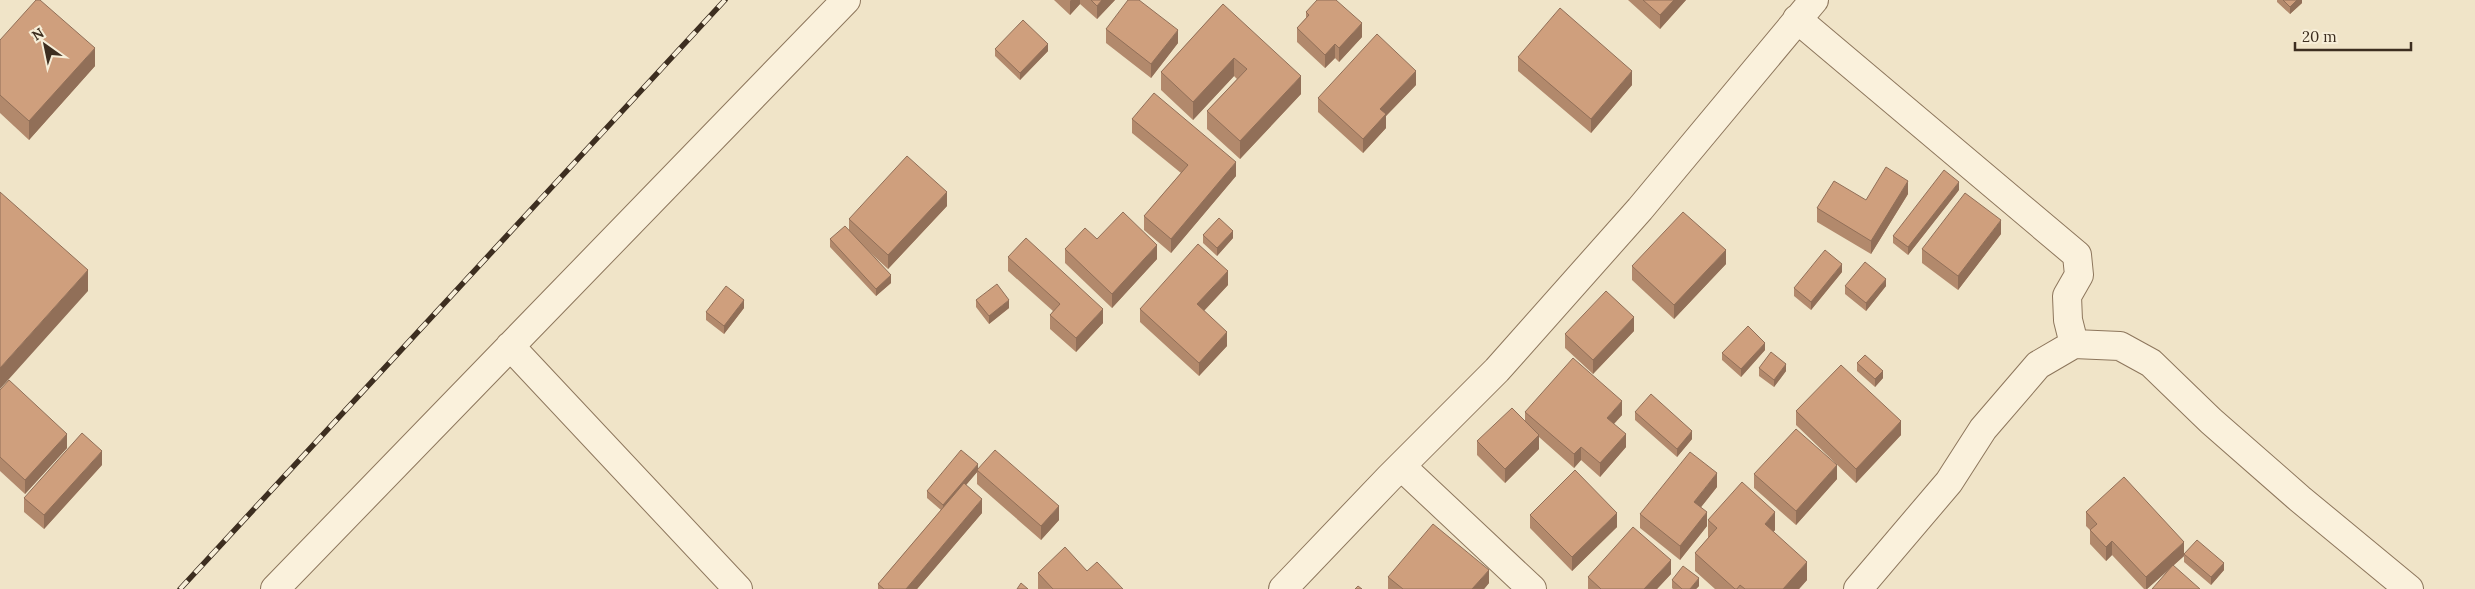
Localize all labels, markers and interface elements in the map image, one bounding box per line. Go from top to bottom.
north arrow [20,20,70,70]
scale bar [2295,20,2411,52]
text: N [28,24,48,45]
text: 20 m [2302,27,2337,46]

